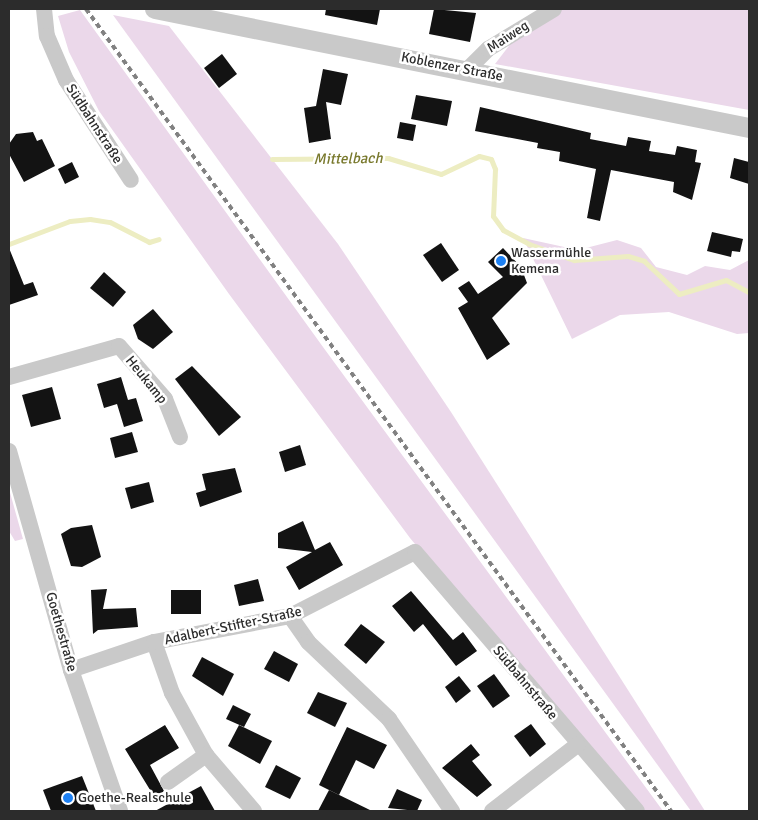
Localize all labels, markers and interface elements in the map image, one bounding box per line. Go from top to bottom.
street label: Maiweg [484,17,532,57]
street label: Koblenzer Straße [400,49,504,85]
street label: Südbahnstraße [62,81,126,167]
water label: Mittelbach [313,149,383,169]
place label: Wassermühle Kemena [511,245,591,278]
marker: Wassermühle Kemena [495,255,507,267]
street label: Heukamp [122,353,170,407]
street label: Goethestraße [42,590,80,674]
street label: Adalbert-Stifter-Straße [163,603,303,649]
street label: Südbahnstraße [489,643,561,723]
place label: Goethe-Realschule [78,790,191,806]
marker: Goethe-Realschule [62,792,74,804]

